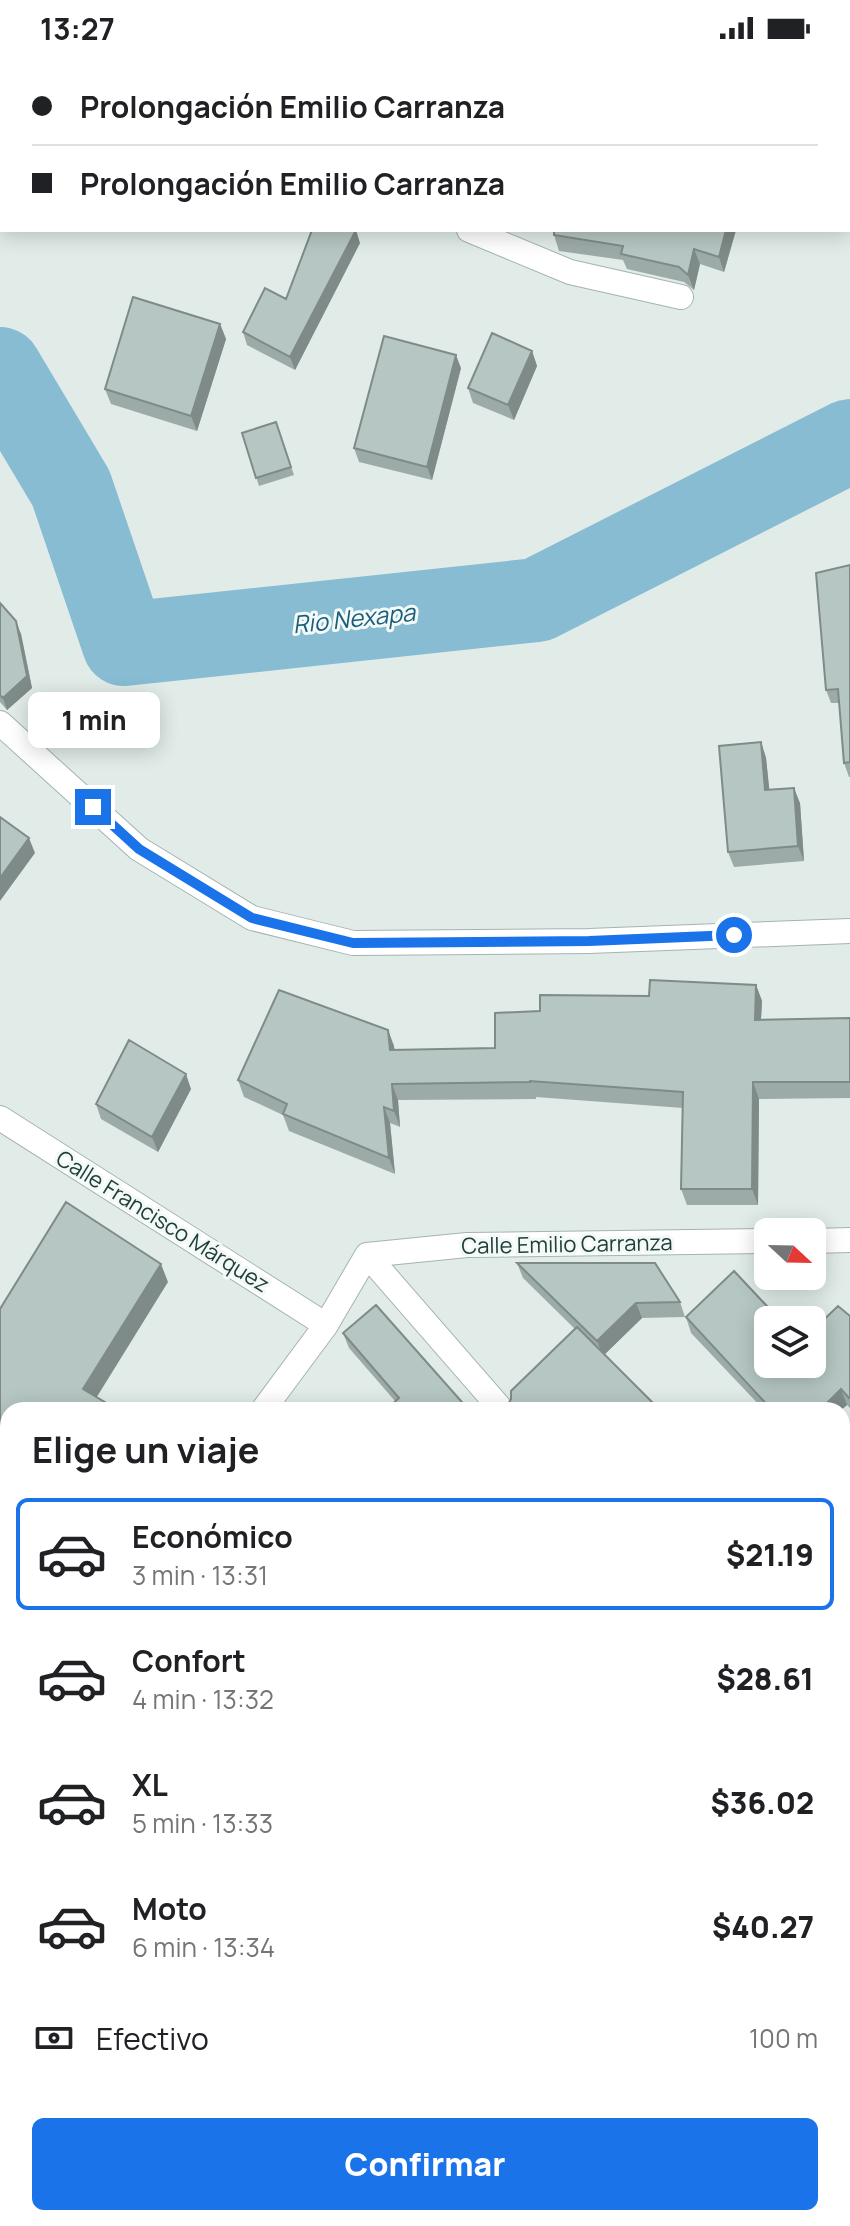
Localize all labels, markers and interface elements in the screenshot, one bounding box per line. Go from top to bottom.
text: 13:27 [40,8,115,49]
text: Prolongación Emilio Carranza [80,86,505,127]
text: Prolongación Emilio Carranza [80,163,505,204]
water label: Rio Nexapa [291,595,418,640]
callout: 1 min [27,691,159,747]
text: 1 min [61,702,127,738]
route end [75,789,111,825]
route start [716,917,752,953]
street label: Calle Francisco Márquez [51,1143,275,1299]
north arrow [754,1218,826,1290]
map controls [754,1218,826,1378]
street label: Calle Emilio Carranza [461,1227,673,1261]
button: layers [754,1306,826,1378]
text: Elige un viaje [32,1425,259,1474]
text: Económico [132,1516,293,1557]
icon: car [36,1518,108,1590]
text: $21.19 [726,1534,814,1575]
text: 3 min · 13:31 [132,1557,268,1593]
text: Confort [132,1640,246,1681]
icon: car [36,1642,108,1714]
text: $28.61 [717,1658,814,1699]
text: 4 min · 13:32 [132,1681,274,1717]
text: XL [132,1764,168,1805]
icon: car [36,1766,108,1838]
text: $36.02 [710,1782,814,1823]
text: 5 min · 13:33 [132,1805,273,1841]
text: Moto [132,1888,207,1929]
icon: car [36,1890,108,1962]
text: $40.27 [712,1906,814,1947]
text: 6 min · 13:34 [132,1929,275,1965]
icon: cash [32,2016,76,2060]
text: Efectivo [96,2018,209,2059]
text: 100 m [749,2020,818,2056]
button: Confirmar [32,2118,818,2210]

